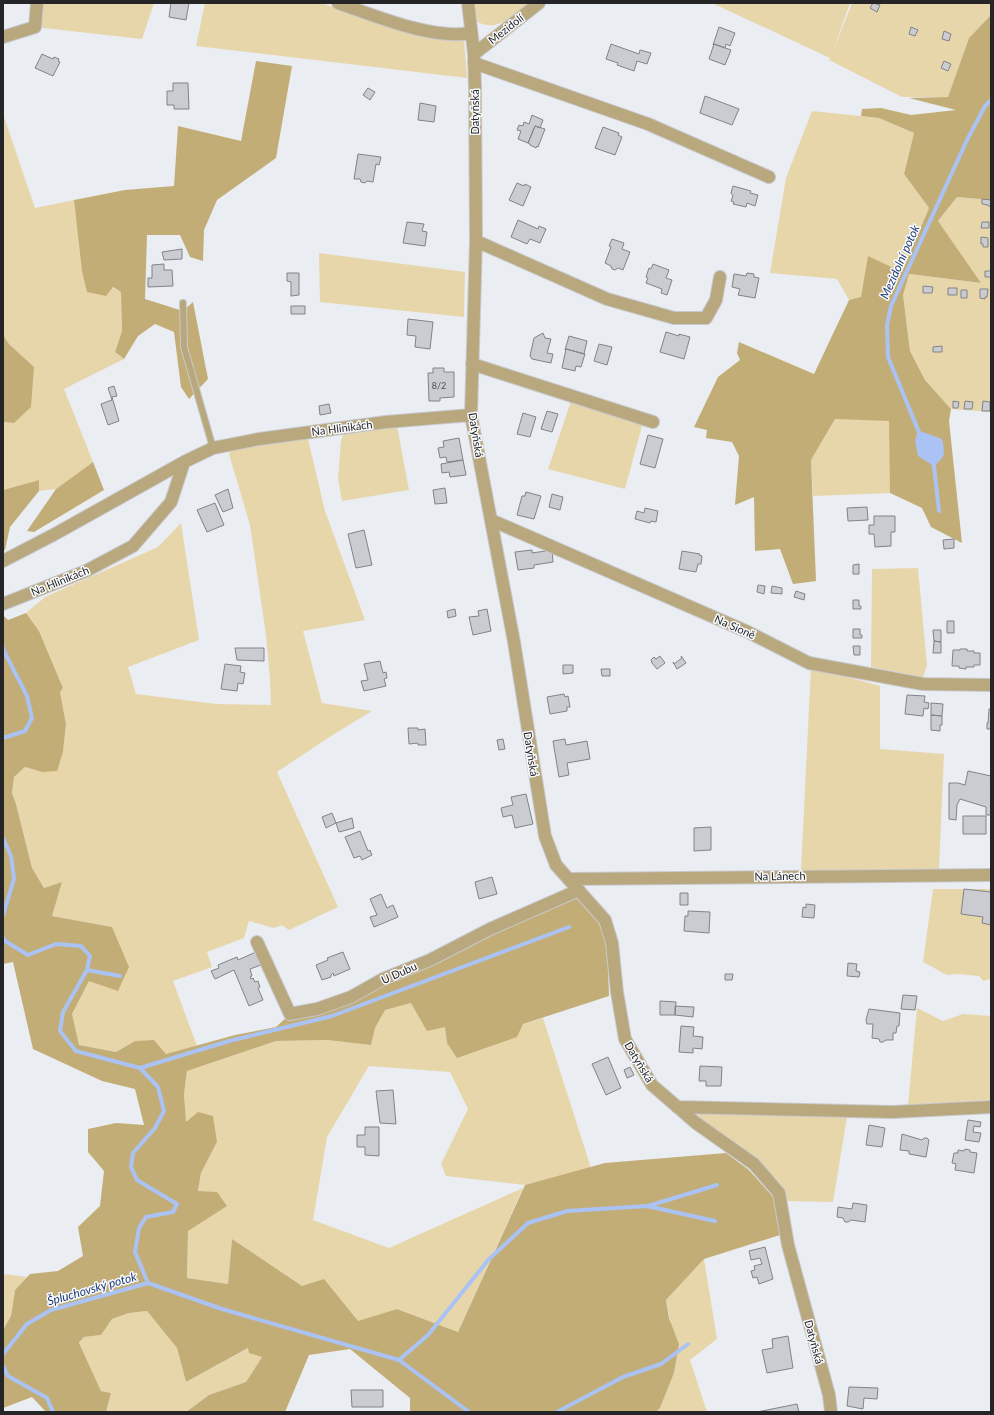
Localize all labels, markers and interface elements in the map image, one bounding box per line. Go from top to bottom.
street label: Mezidolí [485,11,526,46]
street label: Datyňská [468,89,481,135]
water label: Mezidolní potok [877,222,923,301]
house number: 8/2 [432,380,446,391]
street label: Datyňská [467,412,486,458]
street label: Na Hlinikách [311,417,373,438]
street label: Na Hlinikách [29,563,91,598]
street label: Na Sioně [713,612,758,641]
street label: Datyňská [522,731,541,777]
street label: Na Lánech [754,869,806,882]
street label: U Dubu [379,959,419,986]
street label: Datyňská [622,1039,657,1084]
water label: Špluchovský potok [46,1269,139,1308]
street label: Datyňská [802,1318,827,1365]

